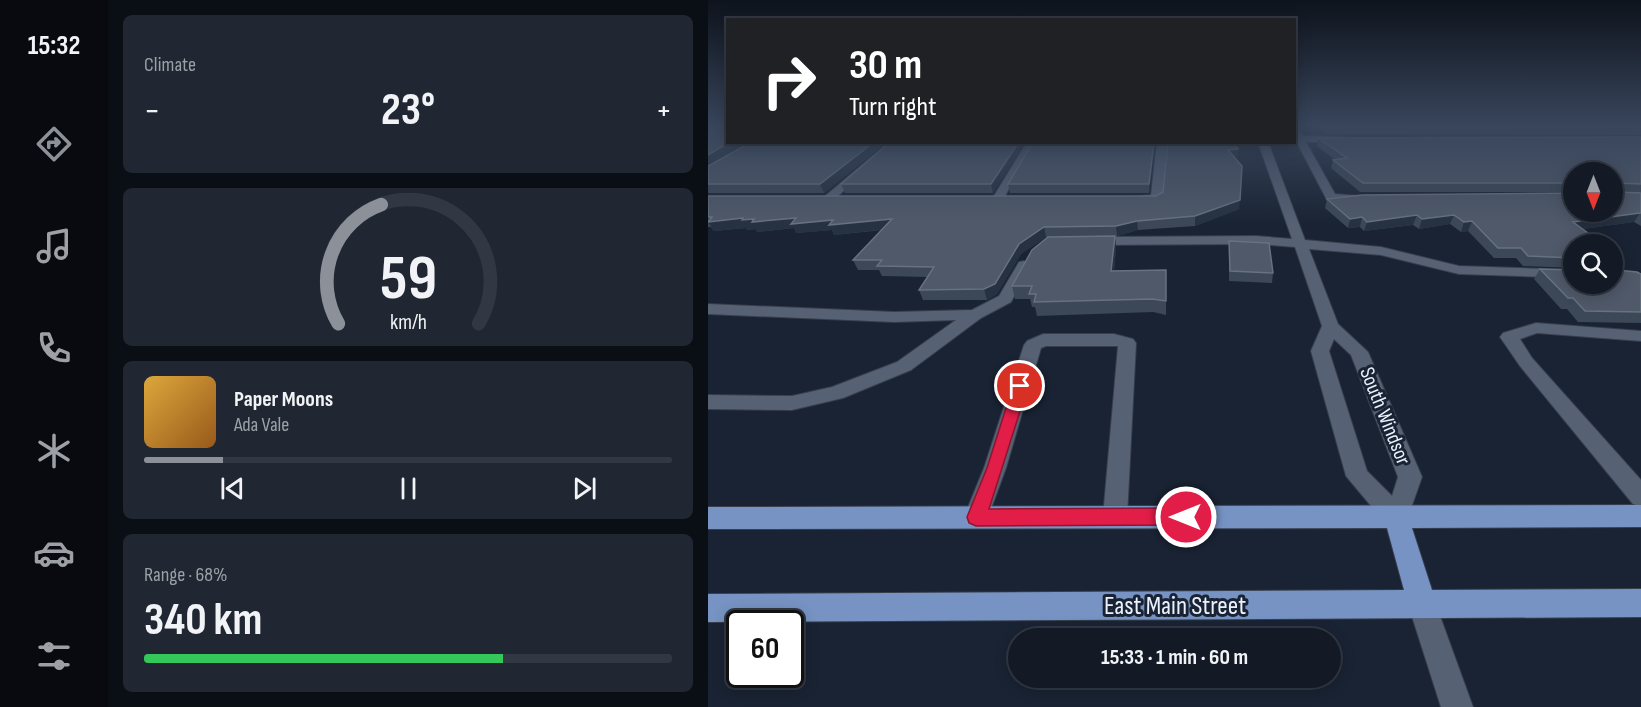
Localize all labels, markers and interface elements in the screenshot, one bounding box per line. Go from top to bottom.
text: 15:32 [28,30,80,62]
text: 30 m [849,40,922,91]
icon: right [750,42,828,120]
text: Climate [144,53,196,77]
text: 23° [381,83,435,138]
text: − [144,91,160,131]
text: + [656,91,672,131]
text: Turn right [849,91,936,123]
icon: directions [33,123,75,165]
north arrow [1563,162,1623,222]
map controls [1563,162,1623,294]
icon: music [33,225,75,267]
button: search [1563,234,1623,294]
text: 59 [380,242,436,317]
text: km/h [389,310,427,335]
icon: phone [33,327,75,369]
pin [994,360,1045,411]
street label: South Windsor [1354,364,1416,468]
icon: arrive [1003,369,1036,402]
text: Paper Moons [234,386,333,413]
text: Ada Vale [234,413,289,437]
icon: climate [33,430,75,472]
icon: previous [216,472,249,505]
icon: pause [392,472,425,505]
icon: next [568,472,601,505]
position arrow [1154,485,1218,549]
icon: car [33,532,75,574]
text: Range · 68% [144,563,228,587]
street label: East Main Street [1104,591,1246,622]
text: 340 km [144,593,262,648]
speed limit sign: 60 [726,610,804,688]
icon: filters [33,635,75,677]
text: 15:33 · 1 min · 60 m [1101,644,1248,671]

